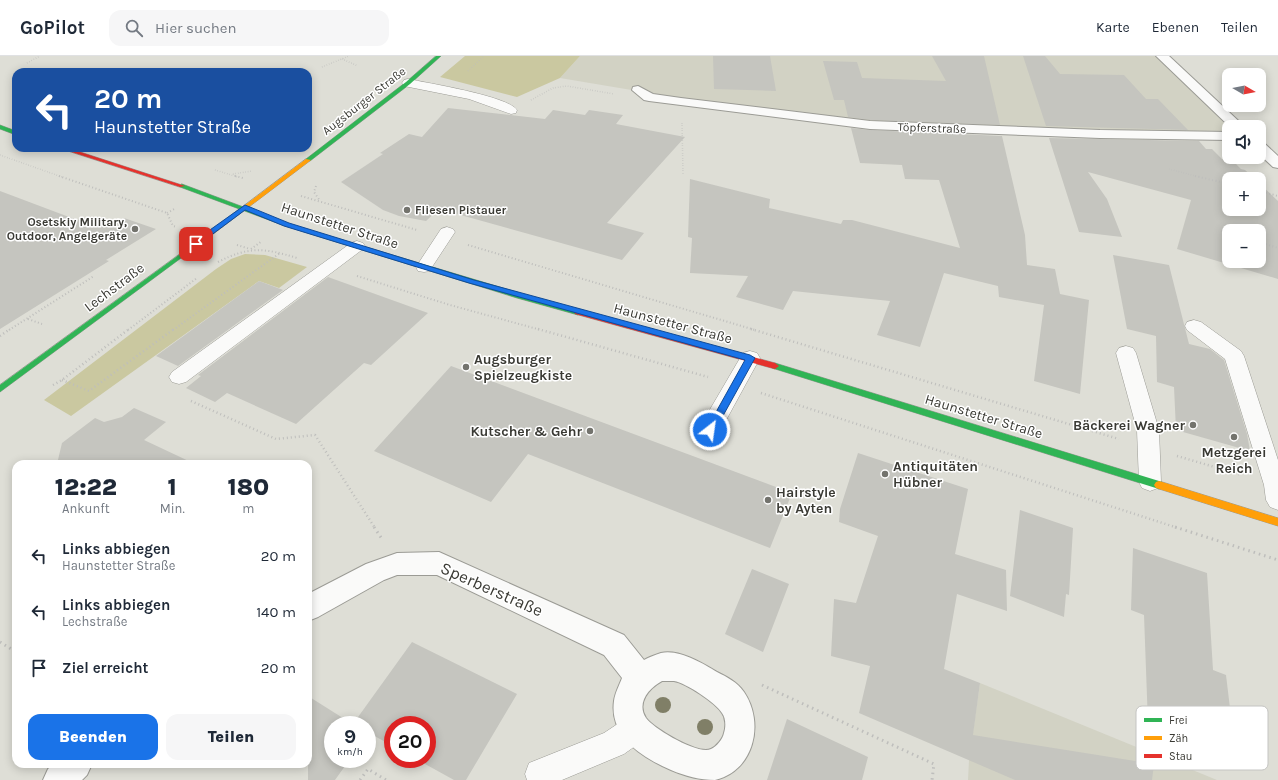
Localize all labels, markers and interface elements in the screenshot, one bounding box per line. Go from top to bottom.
search box [109,10,389,46]
text: GoPilot [20,17,85,39]
icon: search [123,17,145,39]
text: Hier suchen [155,19,237,37]
text: Karte [1096,19,1130,36]
text: Ebenen [1152,19,1199,36]
text: Teilen [1221,19,1258,36]
street label: Augsburger Straße [319,64,409,138]
north arrow [1222,68,1266,112]
map controls [1222,68,1266,268]
text: 20 m [94,82,162,115]
icon: left [28,84,80,136]
text: Haunstetter Straße [94,116,251,138]
street label: Töpferstraße [898,120,966,136]
button: sound [1222,120,1266,164]
button: + [1222,172,1266,216]
street label: Haunstetter Straße [279,199,401,252]
place label: Fliesen Pistauer [415,203,507,217]
marker: Fliesen Pistauer [402,205,412,215]
place label: Osetskiy Military, Outdoor, Angelgeräte [7,215,127,243]
marker: Osetskiy Military, Outdoor, Angelgeräte [130,224,140,234]
button: − [1222,224,1266,268]
pin [179,227,213,261]
icon: arrive [185,233,207,255]
street label: Lechstraße [81,259,148,315]
street label: Haunstetter Straße [612,299,734,348]
place label: Augsburger Spielzeugkiste [474,351,572,384]
marker: Augsburger Spielzeugkiste [461,362,471,372]
street label: Haunstetter Straße [923,390,1045,442]
position arrow [689,409,731,451]
place label: Bäckerei Wagner [1073,417,1186,434]
marker: Bäckerei Wagner [1188,420,1198,430]
place label: Kutscher & Gehr [470,423,582,440]
marker: Kutscher & Gehr [585,426,595,436]
marker: Metzgerei Reich [1229,432,1239,442]
place label: Metzgerei Reich [1201,444,1267,477]
place label: Antiquitäten Hübner [893,458,978,491]
marker: Antiquitäten Hübner [880,469,890,479]
text: 12:22 [55,473,117,501]
text: 1 [168,473,177,501]
text: 180 [228,473,269,501]
place label: Hairstyle by Ayten [776,484,836,517]
marker: Hairstyle by Ayten [763,495,773,505]
text: Ankunft [62,501,110,516]
text: Min. [160,501,185,516]
text: m [242,501,254,516]
text: Links abbiegen [62,540,170,558]
icon: left [28,545,50,567]
text: 20 m [261,547,296,565]
street label: Sperberstraße [438,557,546,621]
text: Haunstetter Straße [62,558,175,573]
text: Links abbiegen [62,596,170,614]
icon: left [28,601,50,623]
text: 140 m [256,603,296,621]
text: Lechstraße [62,614,128,629]
icon: arrive [28,657,50,679]
text: Ziel erreicht [62,659,148,677]
text: 20 m [261,659,296,677]
legend [1136,706,1268,770]
button: Beenden [28,714,158,760]
button: Teilen [166,714,296,760]
text: Frei [1169,714,1188,727]
speed limit sign: 20 [384,716,436,768]
text: 9 [344,725,356,748]
text: Zäh [1169,732,1188,745]
text: km/h [337,746,363,758]
text: Stau [1169,750,1193,763]

